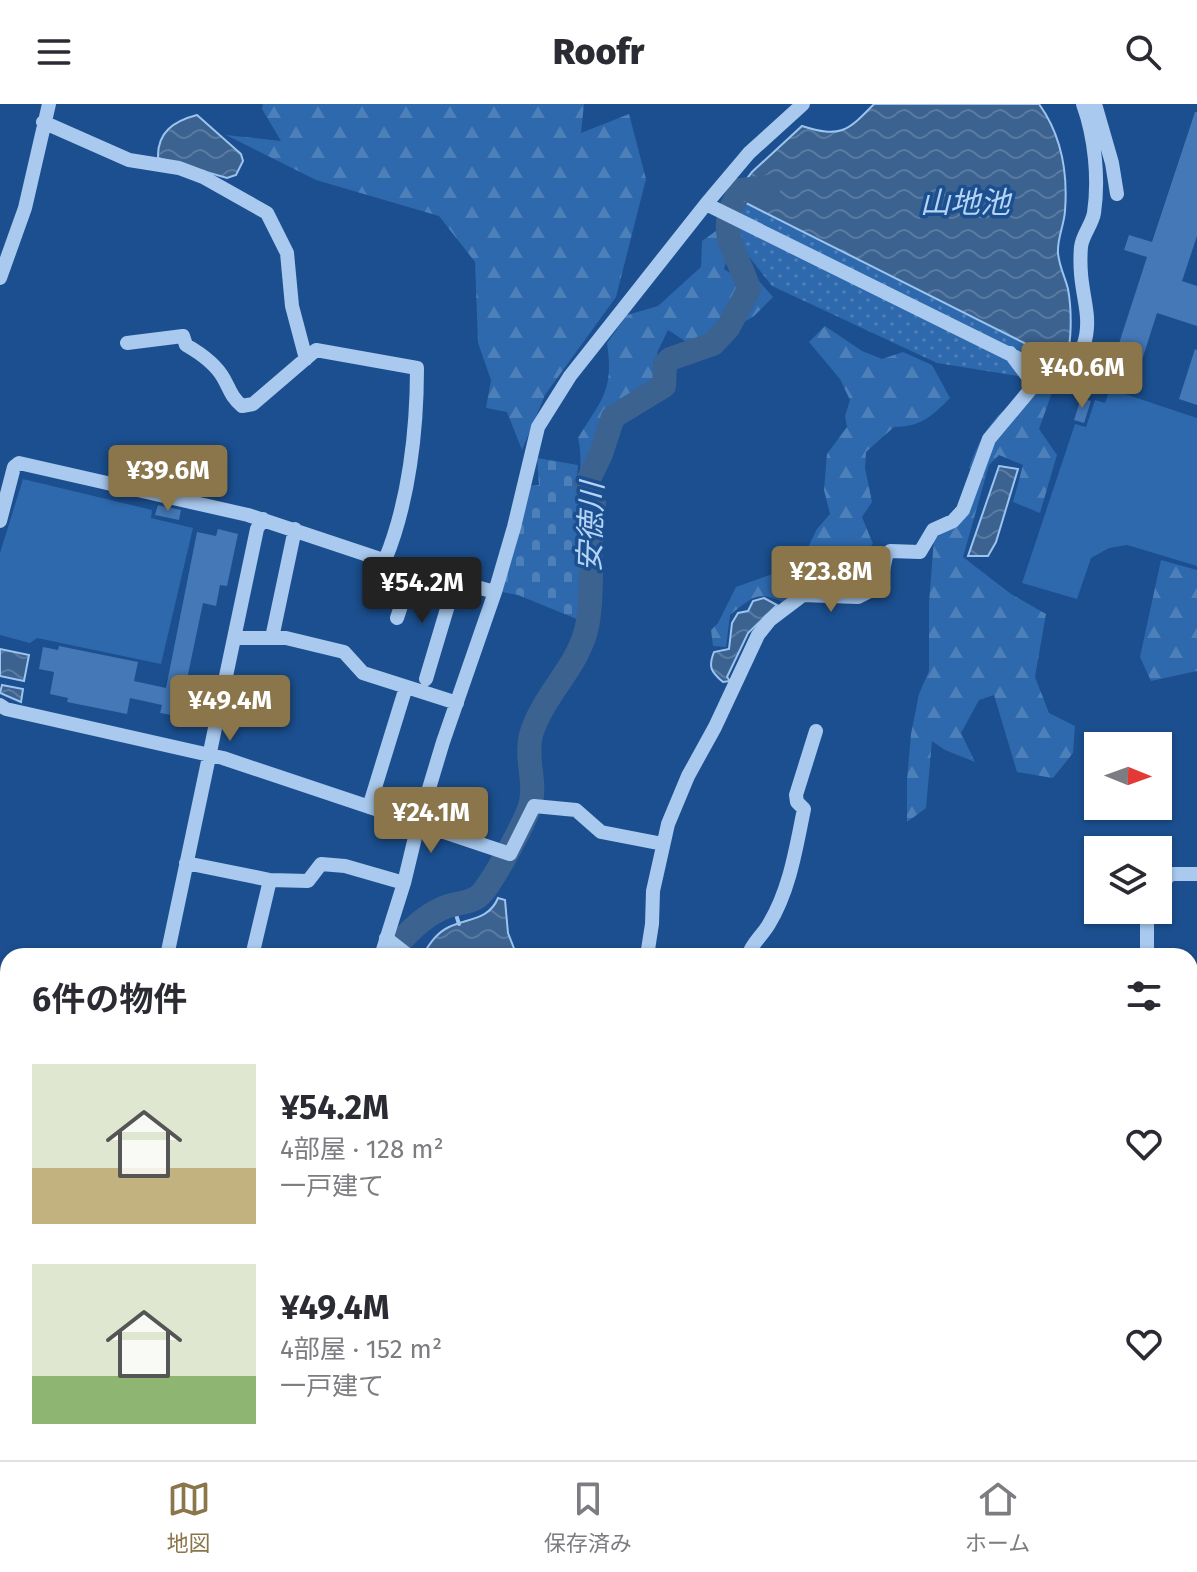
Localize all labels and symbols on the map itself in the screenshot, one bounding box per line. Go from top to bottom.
water label: 山地池 [920,185,1013,221]
pin: ¥40.6M [1017,342,1147,410]
pin: ¥39.6M [103,445,233,513]
water label: 安徳川 [571,478,611,573]
pin: ¥23.8M [766,546,896,614]
pin: ¥54.2M [357,557,487,625]
pin: ¥49.4M [165,675,295,743]
north arrow [1084,732,1172,820]
pin: ¥24.1M [366,787,496,855]

